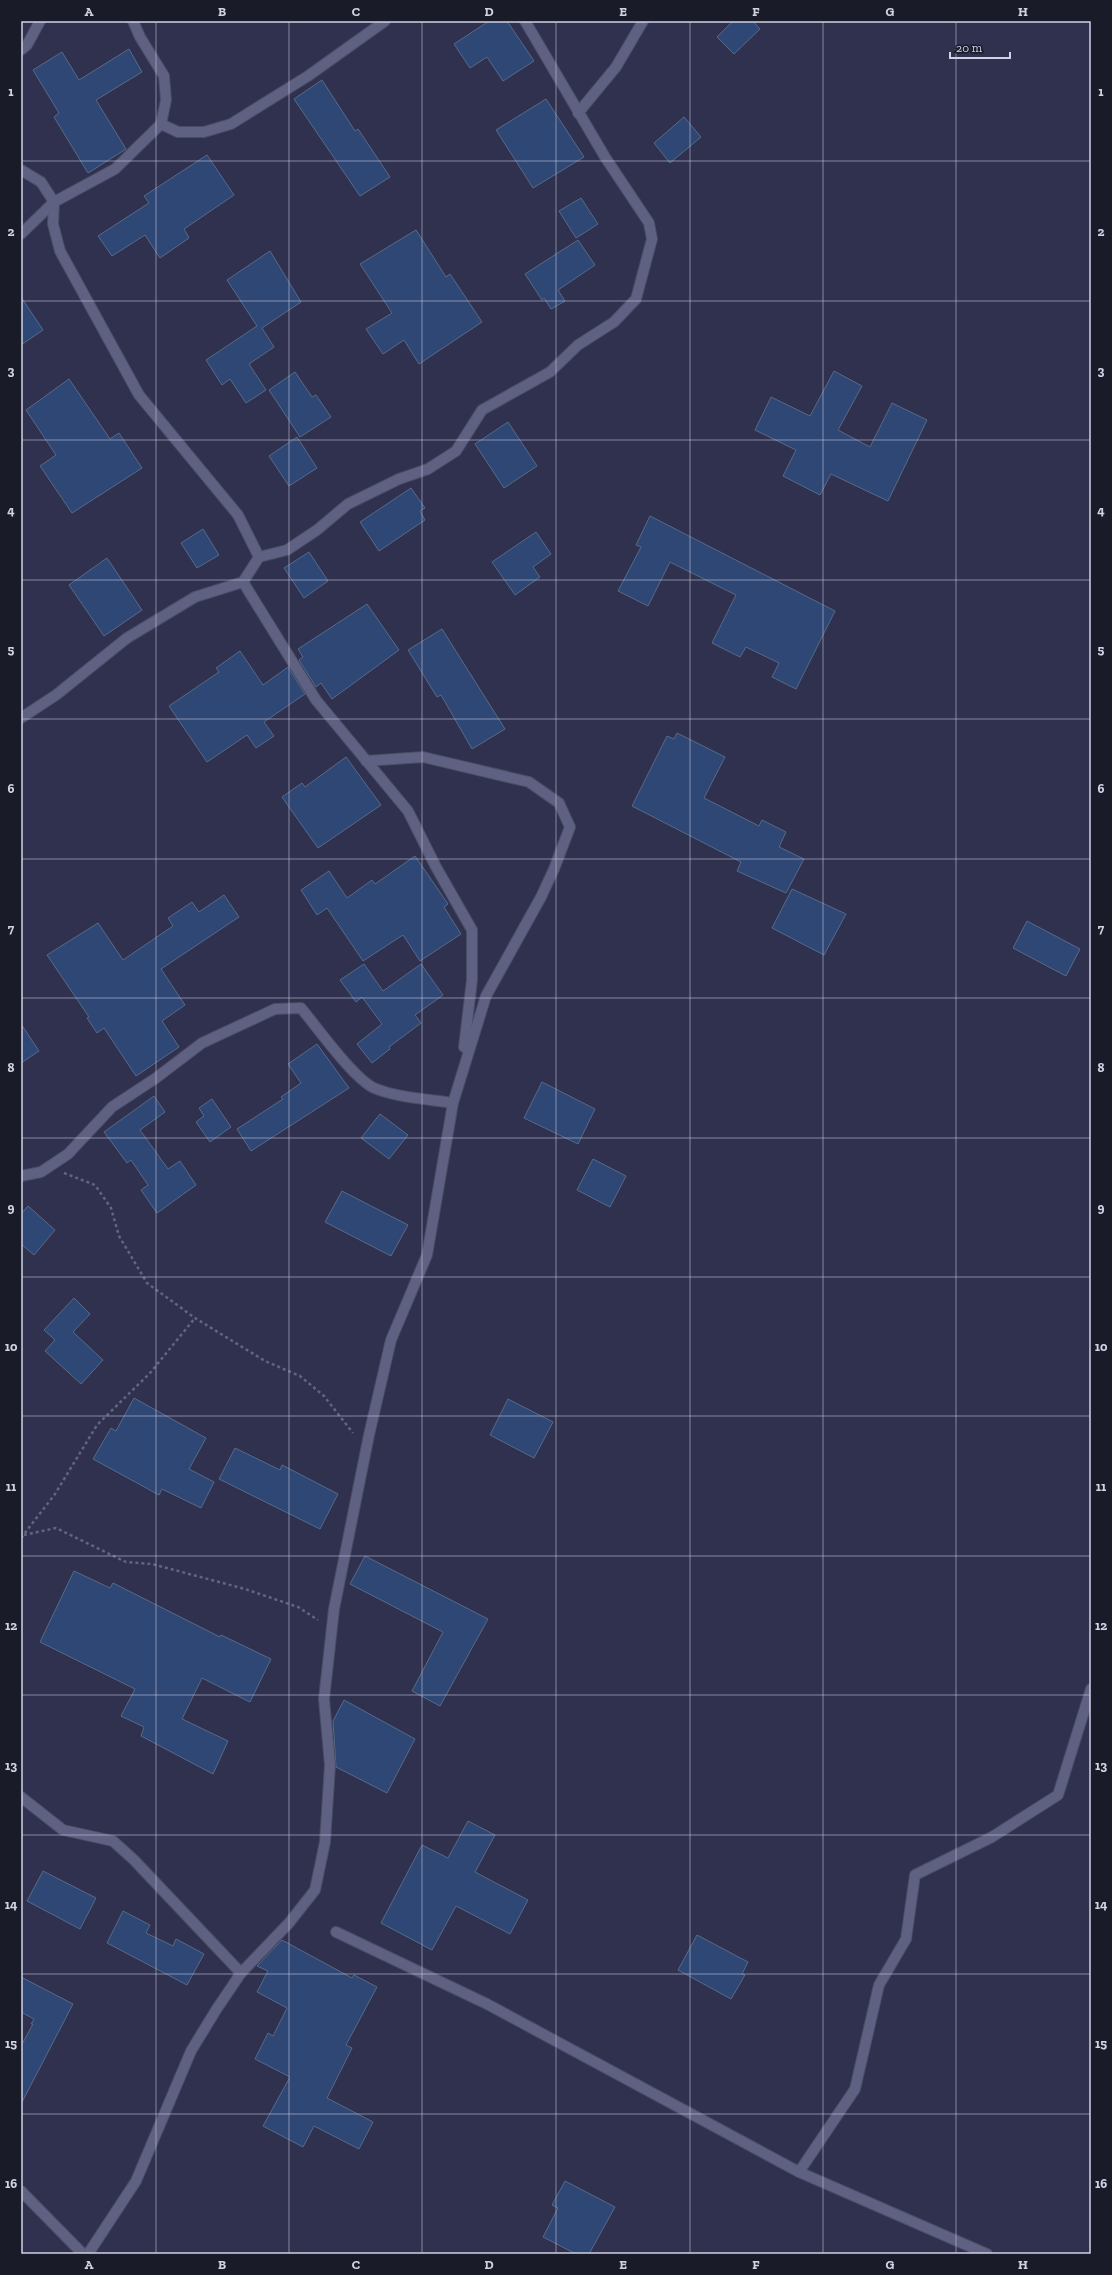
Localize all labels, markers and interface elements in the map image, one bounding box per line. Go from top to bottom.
text: A [85,4,94,19]
text: B [218,4,226,19]
text: C [352,4,360,19]
text: D [484,4,494,19]
text: E [619,4,627,19]
text: F [752,4,760,19]
text: G [886,4,895,19]
text: H [1018,4,1028,19]
scale bar [950,34,1010,60]
text: 20 m [956,41,983,55]
text: 1 [8,84,14,99]
text: 1 [1098,84,1104,99]
text: 2 [8,224,15,239]
text: 2 [1098,224,1105,239]
text: 3 [8,363,15,378]
text: 3 [1098,363,1105,378]
text: 4 [7,503,15,518]
text: 4 [1097,503,1105,518]
text: 5 [8,642,15,657]
text: 5 [1098,642,1105,657]
text: 6 [8,781,15,796]
text: 6 [1098,781,1105,796]
text: 7 [8,921,15,936]
text: 7 [1098,921,1105,936]
text: 8 [7,1060,15,1075]
text: 8 [1097,1060,1105,1075]
text: 9 [8,1200,15,1215]
text: 9 [1098,1200,1105,1215]
text: 10 [5,1339,18,1354]
text: 10 [1095,1339,1108,1354]
text: 11 [6,1479,17,1494]
text: 11 [1096,1479,1107,1494]
text: 12 [5,1618,17,1633]
text: 12 [1095,1618,1107,1633]
text: 13 [5,1758,17,1773]
text: 13 [1095,1758,1107,1773]
text: 14 [5,1897,18,1912]
text: 14 [1095,1897,1108,1912]
text: 15 [5,2036,17,2051]
text: 15 [1095,2036,1107,2051]
text: 16 [5,2176,17,2191]
text: 16 [1095,2176,1107,2191]
text: A [85,2257,94,2272]
text: B [218,2257,226,2272]
text: C [352,2257,360,2272]
text: D [484,2257,494,2272]
text: E [619,2257,627,2272]
text: F [752,2257,760,2272]
text: G [886,2257,895,2272]
text: H [1018,2257,1028,2272]

